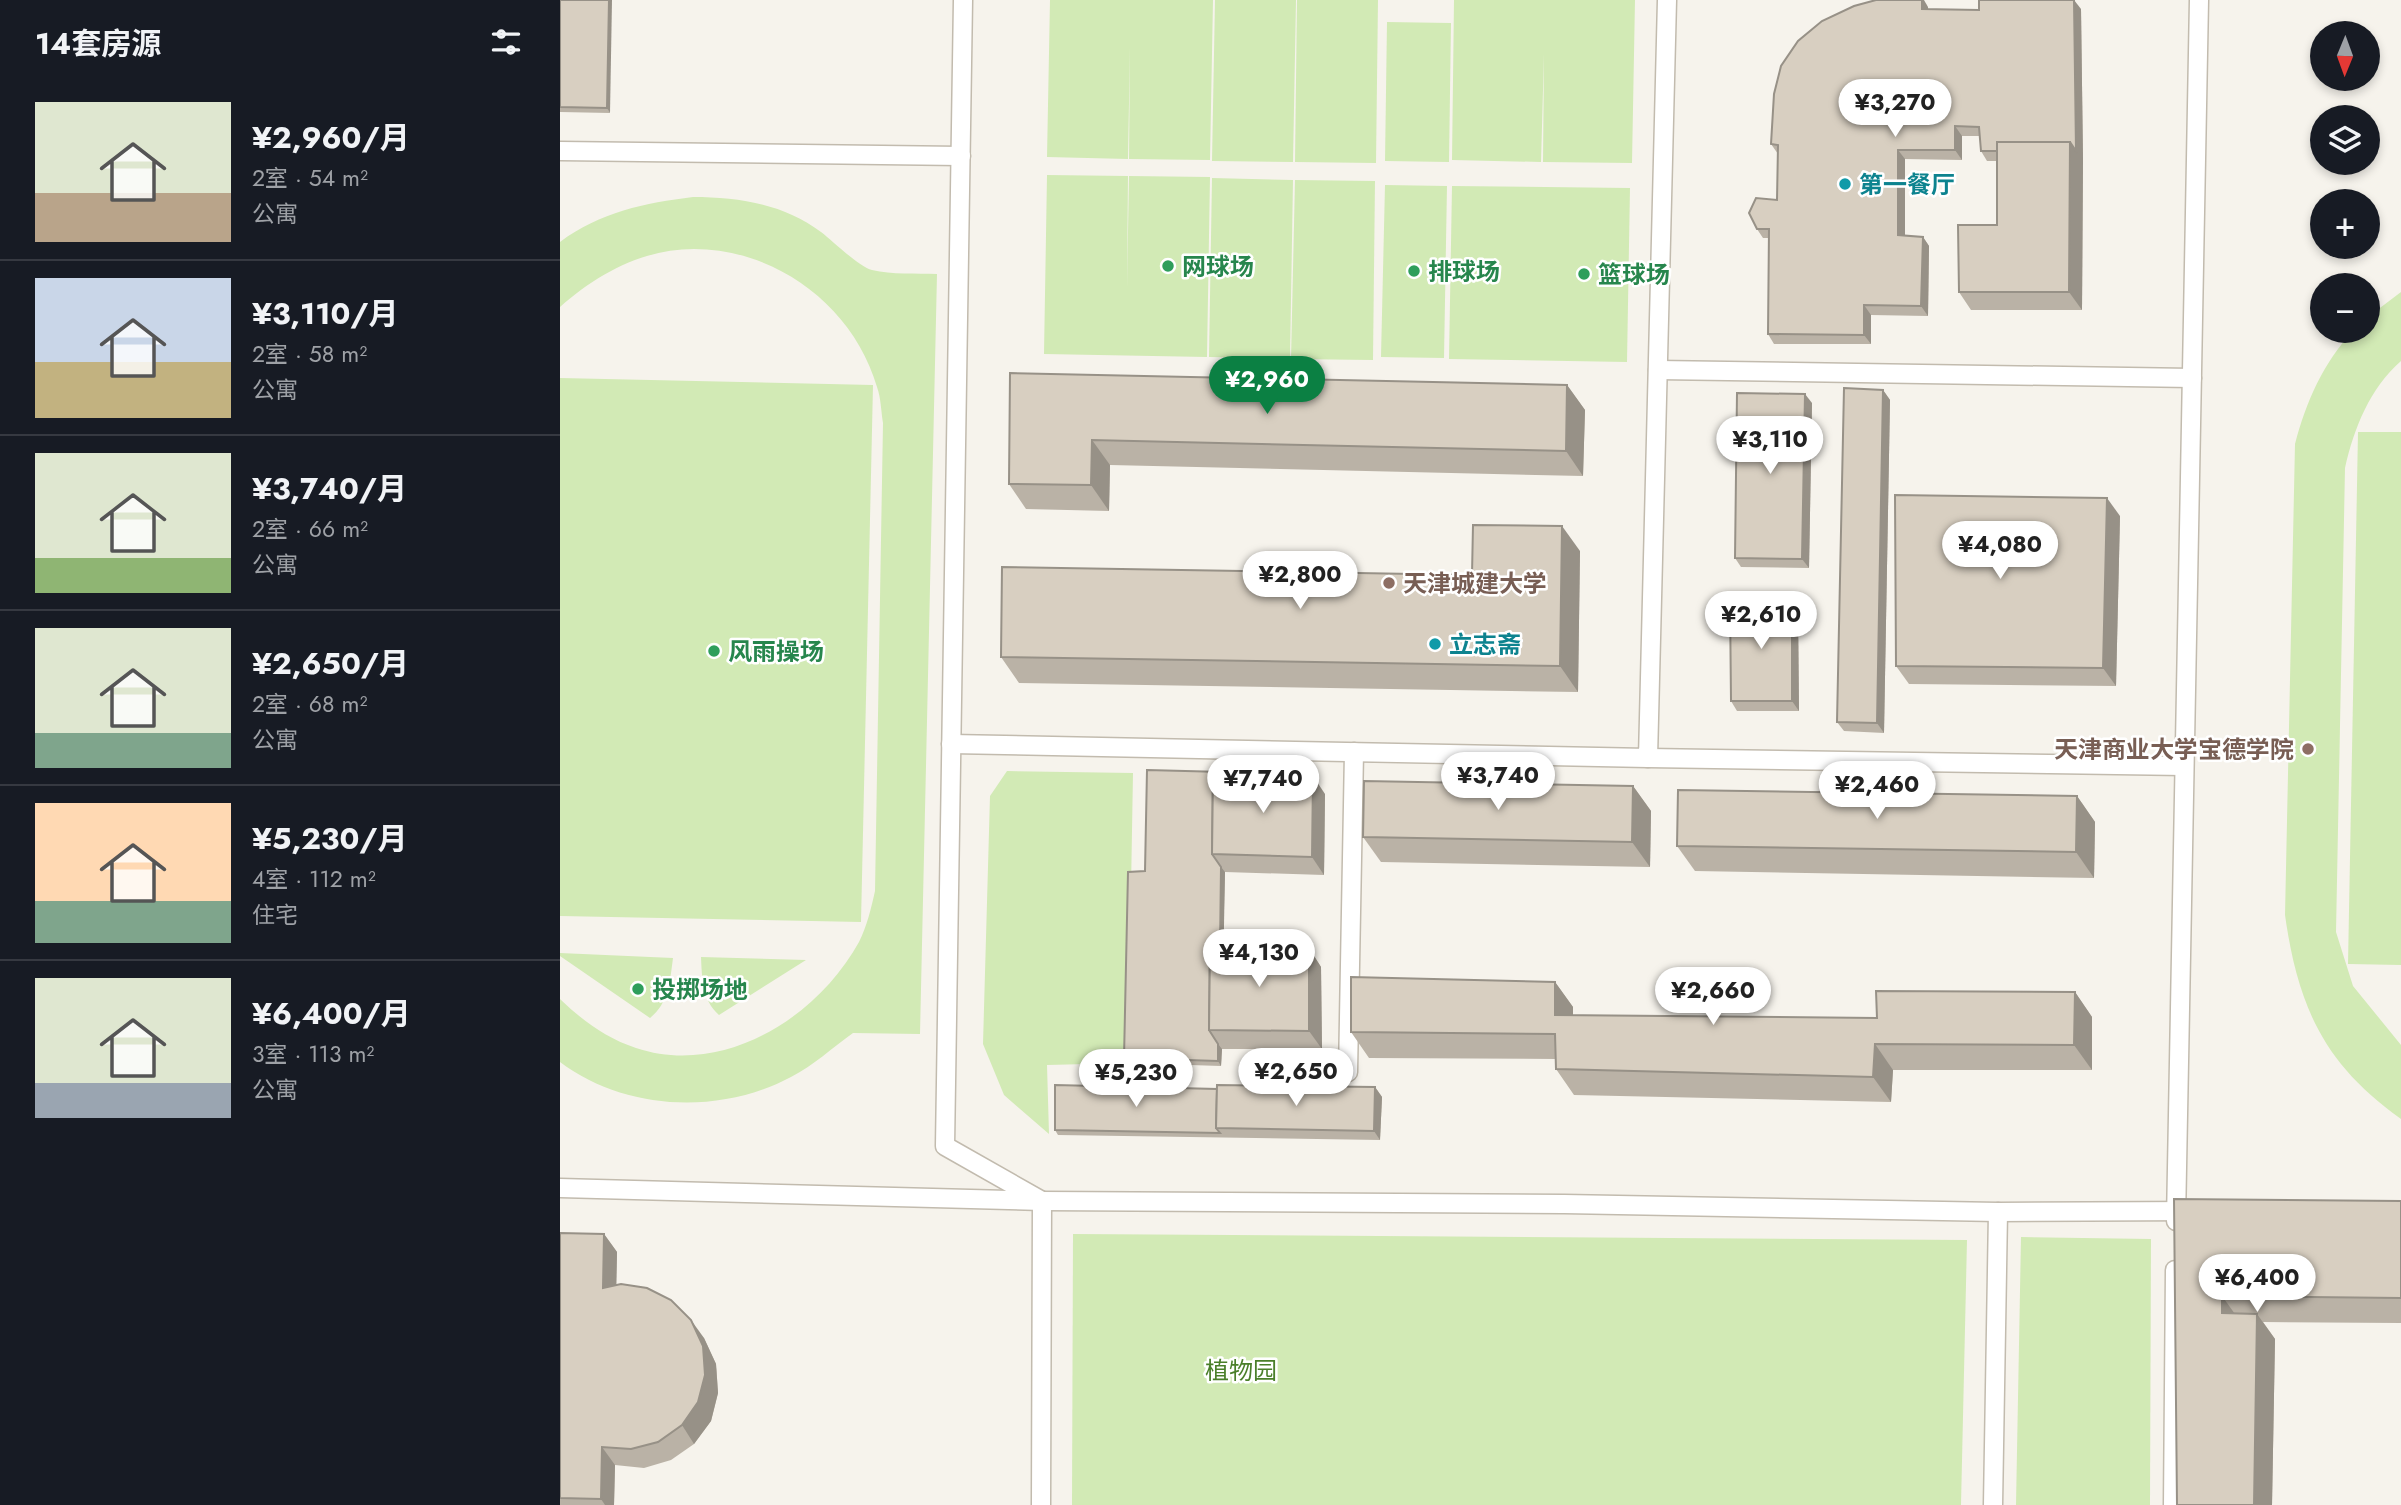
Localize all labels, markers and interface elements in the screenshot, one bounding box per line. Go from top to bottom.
north arrow [2310,21,2380,91]
map controls [2310,21,2380,343]
text: 14套房源 [35,22,161,65]
icon: filters [487,23,525,61]
pin: ¥3,270 [1838,80,1952,139]
text: ¥3,270 [1855,85,1935,119]
button: layers [2310,105,2380,175]
text: ¥2,960/月 [252,116,410,159]
icon: home [91,130,175,214]
text: 2室 · 54 m² [252,161,368,195]
place label: 第一餐厅 [1859,167,1955,202]
marker: 第一餐厅 [1837,176,1853,192]
button: + [2310,189,2380,259]
text: 公寓 [252,197,298,231]
place label: 网球场 [1182,249,1254,284]
place label: 排球场 [1428,254,1500,289]
place label: 篮球场 [1598,257,1670,292]
marker: 网球场 [1160,258,1176,274]
marker: 排球场 [1406,263,1422,279]
marker: 篮球场 [1576,266,1592,282]
button: − [2310,273,2380,343]
text: ¥3,110/月 [252,292,399,335]
icon: home [91,306,175,390]
text: 2室 · 58 m² [252,337,367,371]
pin: ¥2,960 [1210,356,1324,416]
text: ¥2,960 [1225,362,1309,396]
text: 公寓 [252,373,298,407]
pin: ¥3,110 [1713,416,1827,476]
text: ¥3,110 [1732,422,1808,456]
text: ¥3,740/月 [252,467,407,510]
icon: home [91,481,175,565]
text: 2室 · 66 m² [252,512,368,546]
pin: ¥4,080 [1943,522,2057,581]
text: ¥4,080 [1958,527,2042,561]
text: 公寓 [252,548,298,582]
pin: ¥2,800 [1243,552,1357,611]
text: ¥2,800 [1259,557,1341,591]
place label: 天津城建大学 [1403,566,1547,601]
marker: 天津城建大学 [1381,575,1397,591]
pin: ¥2,610 [1704,592,1818,651]
text: ¥2,610 [1721,597,1801,631]
place label: 立志斋 [1449,627,1521,662]
place label: 风雨操场 [728,634,824,669]
marker: 立志斋 [1427,636,1443,652]
text: ¥2,650/月 [252,642,409,685]
marker: 风雨操场 [706,643,722,659]
icon: home [91,656,175,740]
text: 2室 · 68 m² [252,687,367,721]
text: 公寓 [252,723,298,757]
place label: 天津商业大学宝德学院 [2054,732,2294,767]
marker: 天津商业大学宝德学院 [2300,741,2316,757]
pin: ¥3,740 [1441,752,1555,812]
pin: ¥7,740 [1206,756,1320,815]
text: ¥3,740 [1457,758,1539,792]
text: ¥7,740 [1223,761,1303,795]
pin: ¥2,460 [1820,762,1934,821]
text: ¥2,460 [1835,767,1919,801]
text: ¥5,230/月 [252,817,408,860]
icon: home [91,831,175,915]
text: 4室 · 112 m² [252,862,376,896]
text: 住宅 [252,898,298,932]
pin: ¥4,130 [1202,930,1316,989]
text: ¥4,130 [1219,935,1299,969]
pin: ¥2,660 [1656,968,1770,1027]
place label: 投掷场地 [652,972,748,1007]
text: ¥2,660 [1671,973,1755,1007]
marker: 投掷场地 [630,981,646,997]
text: ¥6,400/月 [252,992,411,1035]
icon: home [91,1006,175,1090]
text: 3室 · 113 m² [252,1037,374,1071]
pin: ¥2,650 [1239,1048,1353,1108]
pin: ¥5,230 [1079,1050,1193,1109]
text: ¥2,650 [1254,1054,1338,1088]
text: ¥5,230 [1095,1055,1177,1089]
text: 公寓 [252,1073,298,1107]
pin: ¥6,400 [2200,1254,2314,1314]
text: ¥6,400 [2215,1260,2299,1294]
park label: 植物园 [1205,1353,1277,1388]

